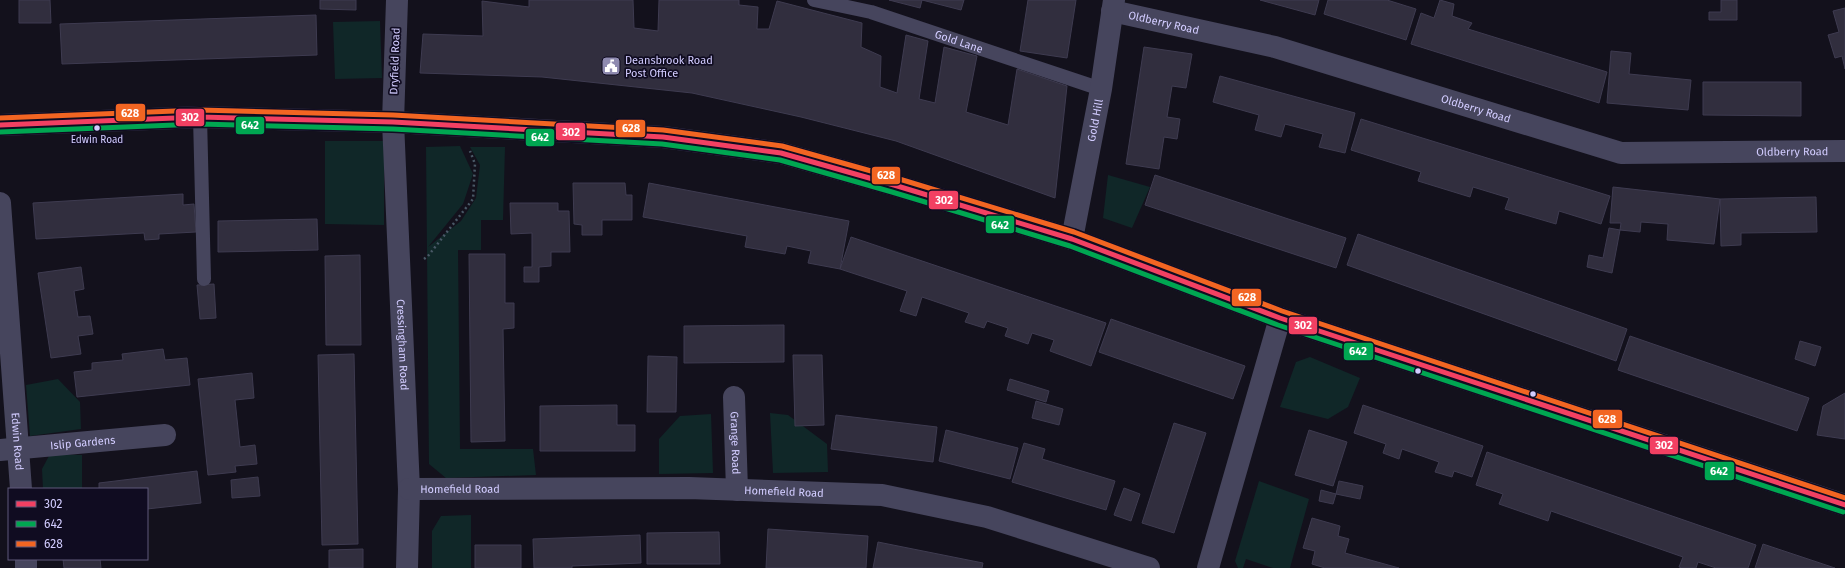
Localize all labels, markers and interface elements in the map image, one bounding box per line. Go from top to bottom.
street label: Oldberry Road [1127,8,1200,37]
street label: Dryfield Road [387,27,403,95]
street label: Gold Lane [933,27,985,56]
place label: Deansbrook Road Post Office [625,54,713,80]
public building icon: Deansbrook Road Post Office [600,55,622,77]
street label: Oldberry Road [1439,92,1512,125]
street label: Gold Hill [1084,98,1105,143]
line badge: 628 [115,103,146,122]
text: 628 [121,107,140,120]
line badge: 302 [175,108,205,127]
text: 302 [180,111,199,124]
line badge: 642 [235,116,265,135]
text: 642 [241,119,259,132]
line badge: 628 [615,119,646,138]
line badge: 302 [555,122,586,141]
text: 628 [622,122,641,135]
marker: Edwin Road [92,123,102,133]
text: 302 [561,126,580,139]
line badge: 642 [525,128,555,147]
text: 642 [531,131,549,144]
place label: Edwin Road [71,134,123,146]
street label: Oldberry Road [1756,145,1828,158]
line badge: 628 [871,166,901,185]
text: 628 [877,169,896,182]
line badge: 302 [928,190,959,210]
text: 302 [934,194,953,207]
line badge: 642 [985,215,1015,234]
text: 642 [991,219,1009,232]
line badge: 628 [1231,288,1262,307]
text: 628 [1238,291,1257,304]
street label: Cressingham Road [394,299,411,391]
line badge: 302 [1288,316,1318,335]
text: 302 [1293,319,1312,332]
line badge: 642 [1343,342,1374,361]
text: 642 [1349,345,1367,358]
unlabelled marker [1413,366,1423,376]
unlabelled marker [1528,389,1538,399]
line badge: 628 [1592,409,1623,429]
street label: Grange Road [728,411,743,475]
street label: Edwin Road [9,412,26,471]
text: 628 [1598,413,1617,426]
street label: Islip Gardens [50,433,116,452]
line badge: 302 [1649,436,1679,455]
text: 302 [1654,439,1673,452]
line badge: 642 [1704,461,1735,481]
text: 642 [1710,465,1728,478]
street label: Homefield Road [420,482,500,495]
street label: Homefield Road [744,484,824,499]
legend [8,488,148,560]
text: 302 [44,497,63,511]
text: 642 [44,517,63,531]
text: 628 [44,537,63,551]

